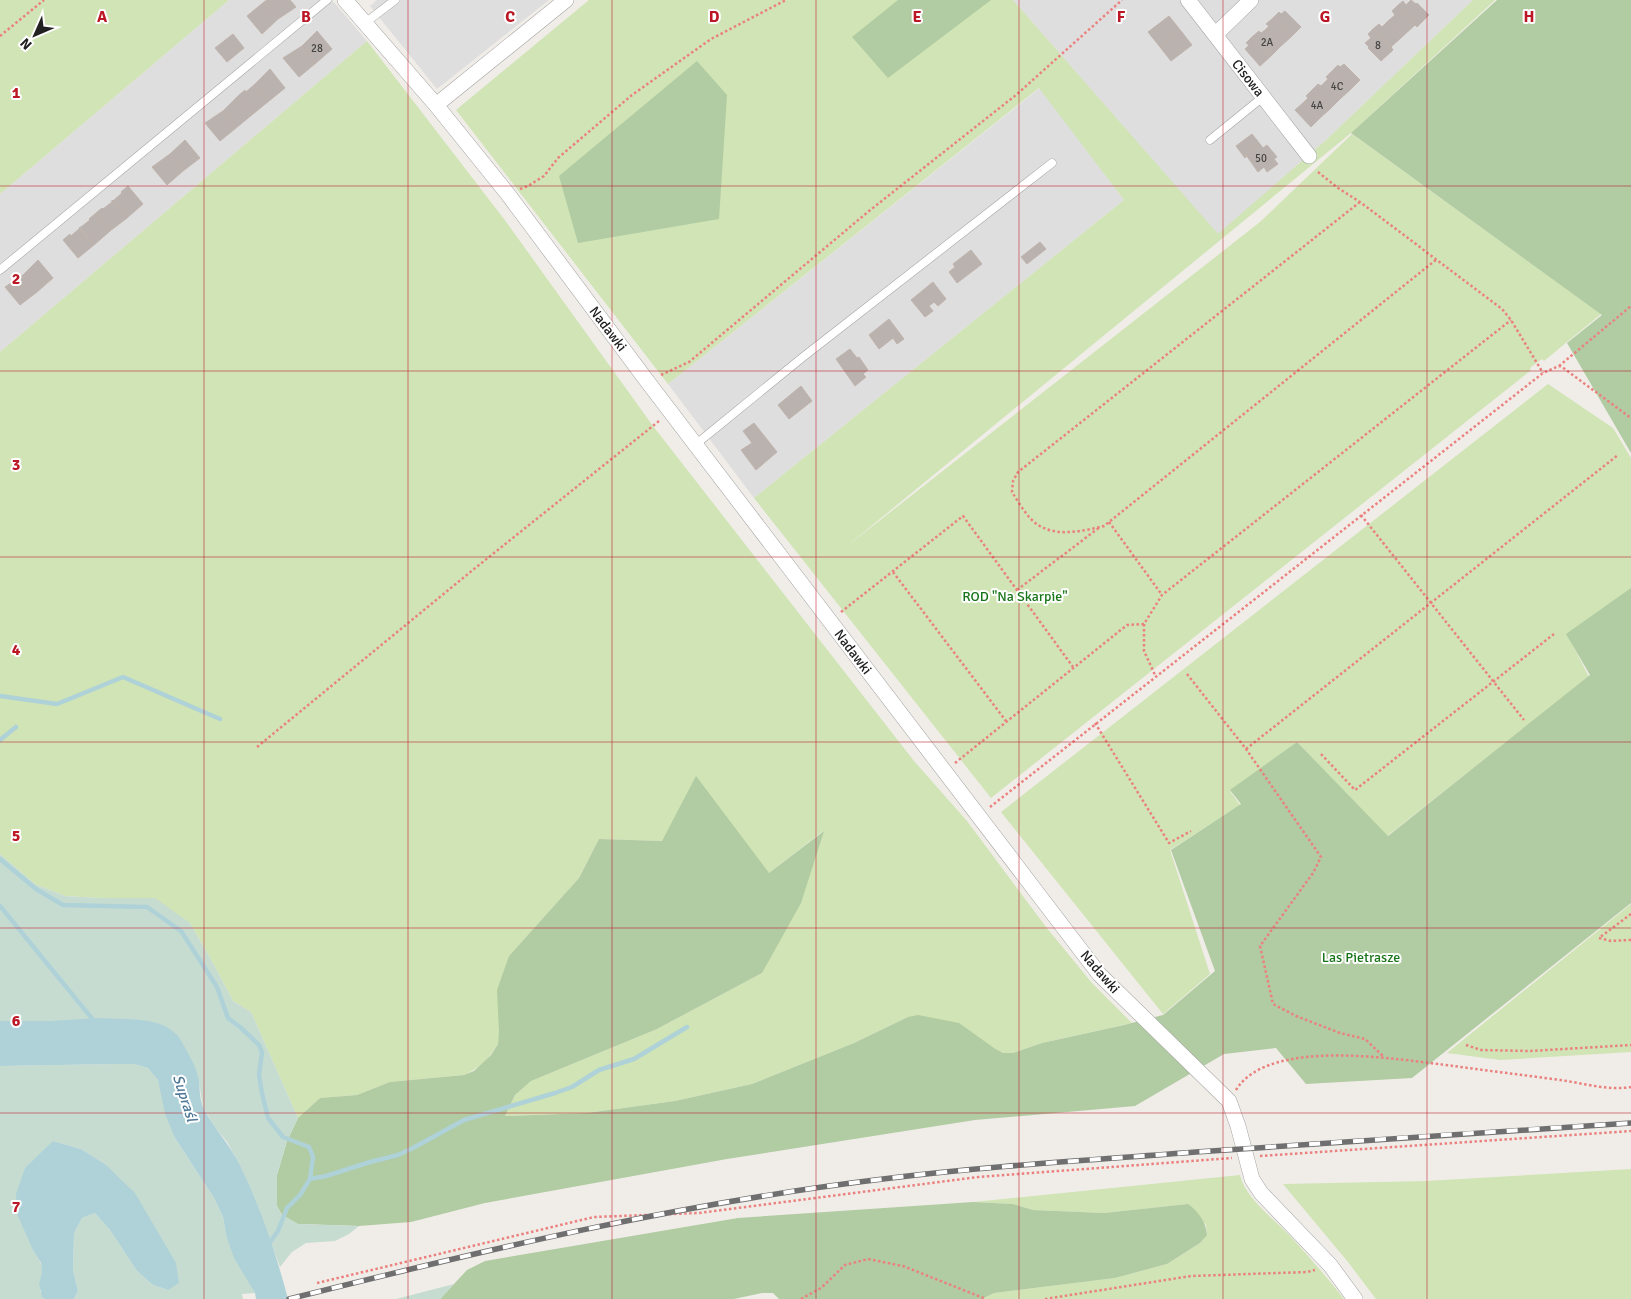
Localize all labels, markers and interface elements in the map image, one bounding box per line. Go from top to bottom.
text: A [97,7,108,27]
text: B [301,7,311,27]
text: C [505,7,515,27]
text: D [709,7,720,27]
text: E [912,7,922,27]
text: F [1117,7,1126,27]
text: G [1320,7,1330,27]
text: H [1524,7,1534,27]
north arrow [10,10,60,60]
text: N [17,34,36,53]
house number: 2A [1261,36,1274,49]
house number: 8 [1375,39,1381,52]
house number: 28 [311,42,323,55]
street label: Cisowa [1228,56,1268,100]
house number: 4C [1331,80,1344,93]
text: 1 [12,83,21,103]
house number: 4A [1311,99,1324,112]
house number: 50 [1255,152,1267,165]
text: 2 [12,269,20,289]
street label: Nadawki [586,303,630,355]
text: 3 [12,455,20,475]
park label: ROD "Na Skarpie" [962,588,1068,605]
street label: Nadawki [831,626,875,678]
text: 4 [12,640,21,660]
text: 5 [12,826,20,846]
street label: Nadawki [1077,947,1123,997]
park label: Las Pietrasze [1322,949,1400,966]
text: 6 [12,1011,21,1031]
water label: Supraśl [169,1072,202,1125]
text: 7 [12,1197,21,1217]

